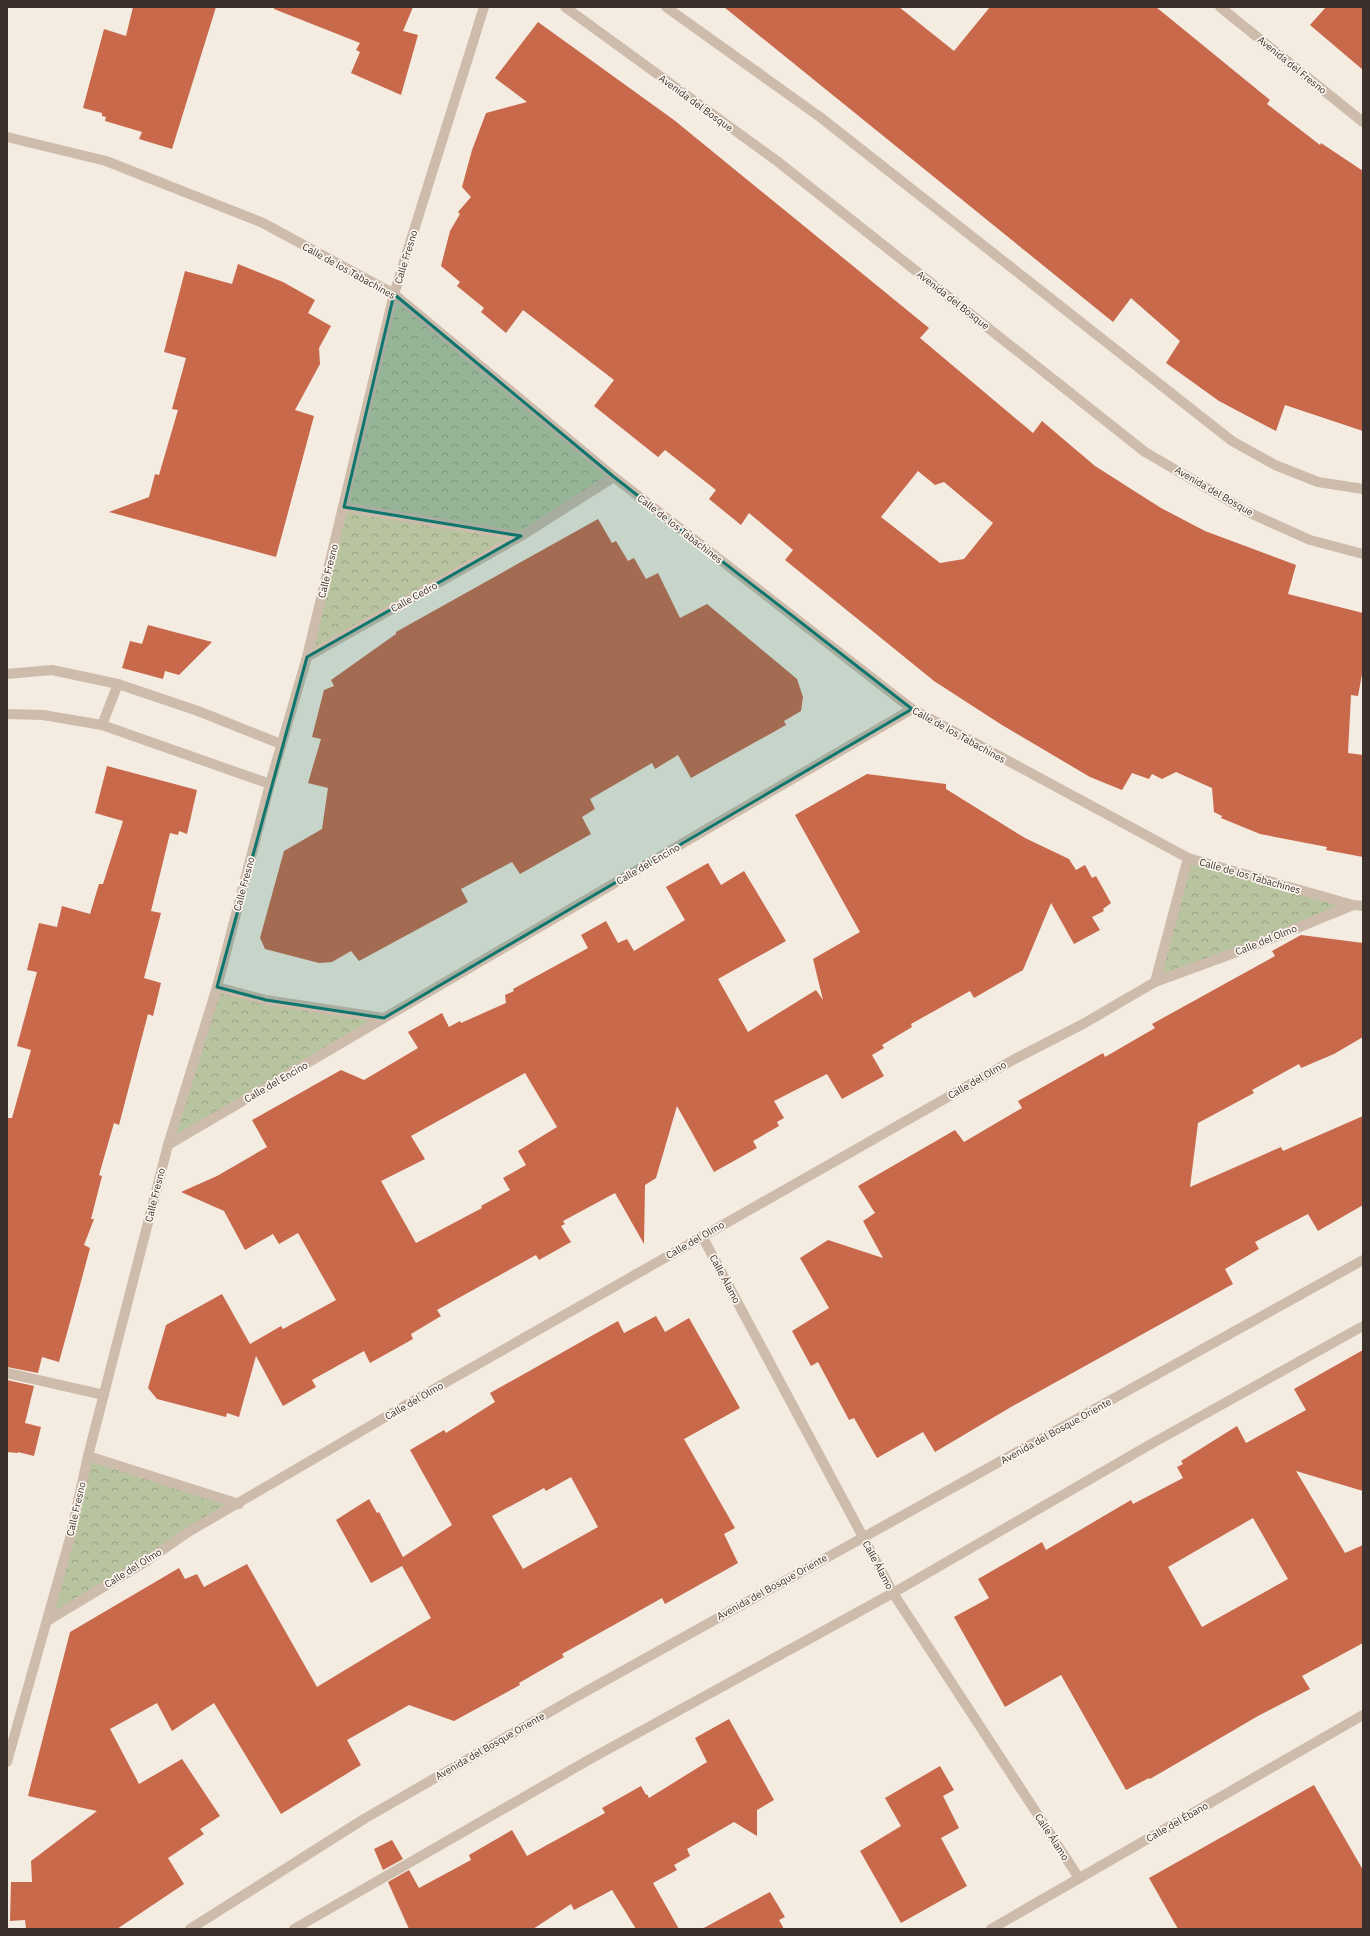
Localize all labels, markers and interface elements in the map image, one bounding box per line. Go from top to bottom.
street label: Avenida del Fresno [1255,33,1330,97]
street label: Avenida del Bosque [656,72,736,135]
street label: Calle Fresno [392,228,420,285]
street label: Calle de los Tabachines [300,240,398,302]
street label: Avenida del Bosque [914,268,992,333]
street label: Avenida del Bosque [1172,463,1256,519]
street label: Calle de los Tabachines [635,492,725,566]
street label: Calle Fresno [315,542,341,599]
street label: Calle Cedro [388,579,440,615]
street label: Calle de los Tabachines [910,704,1008,766]
street label: Calle del Encino [614,840,683,888]
street label: Calle Fresno [231,855,258,912]
street label: Calle de los Tabachines [1198,855,1302,897]
street label: Calle del Olmo [1233,922,1299,958]
street label: Calle del Encino [242,1058,311,1106]
street label: Calle del Olmo [945,1058,1009,1102]
street label: Calle Fresno [142,1166,168,1223]
street label: Calle del Olmo [663,1218,727,1262]
street label: Calle Álamo [707,1252,744,1306]
street label: Calle del Olmo [382,1379,446,1423]
street label: Avenida del Bosque Oriente [998,1395,1114,1467]
street label: Calle Fresno [63,1480,89,1537]
street label: Calle Álamo [860,1538,897,1592]
street label: Calle del Olmo [102,1545,164,1591]
street label: Avenida del Bosque Oriente [714,1551,830,1623]
street label: Avenida del Bosque Oriente [433,1709,548,1783]
street label: Calle del Ébano [1144,1799,1211,1845]
street label: Calle Álamo [1032,1811,1072,1863]

